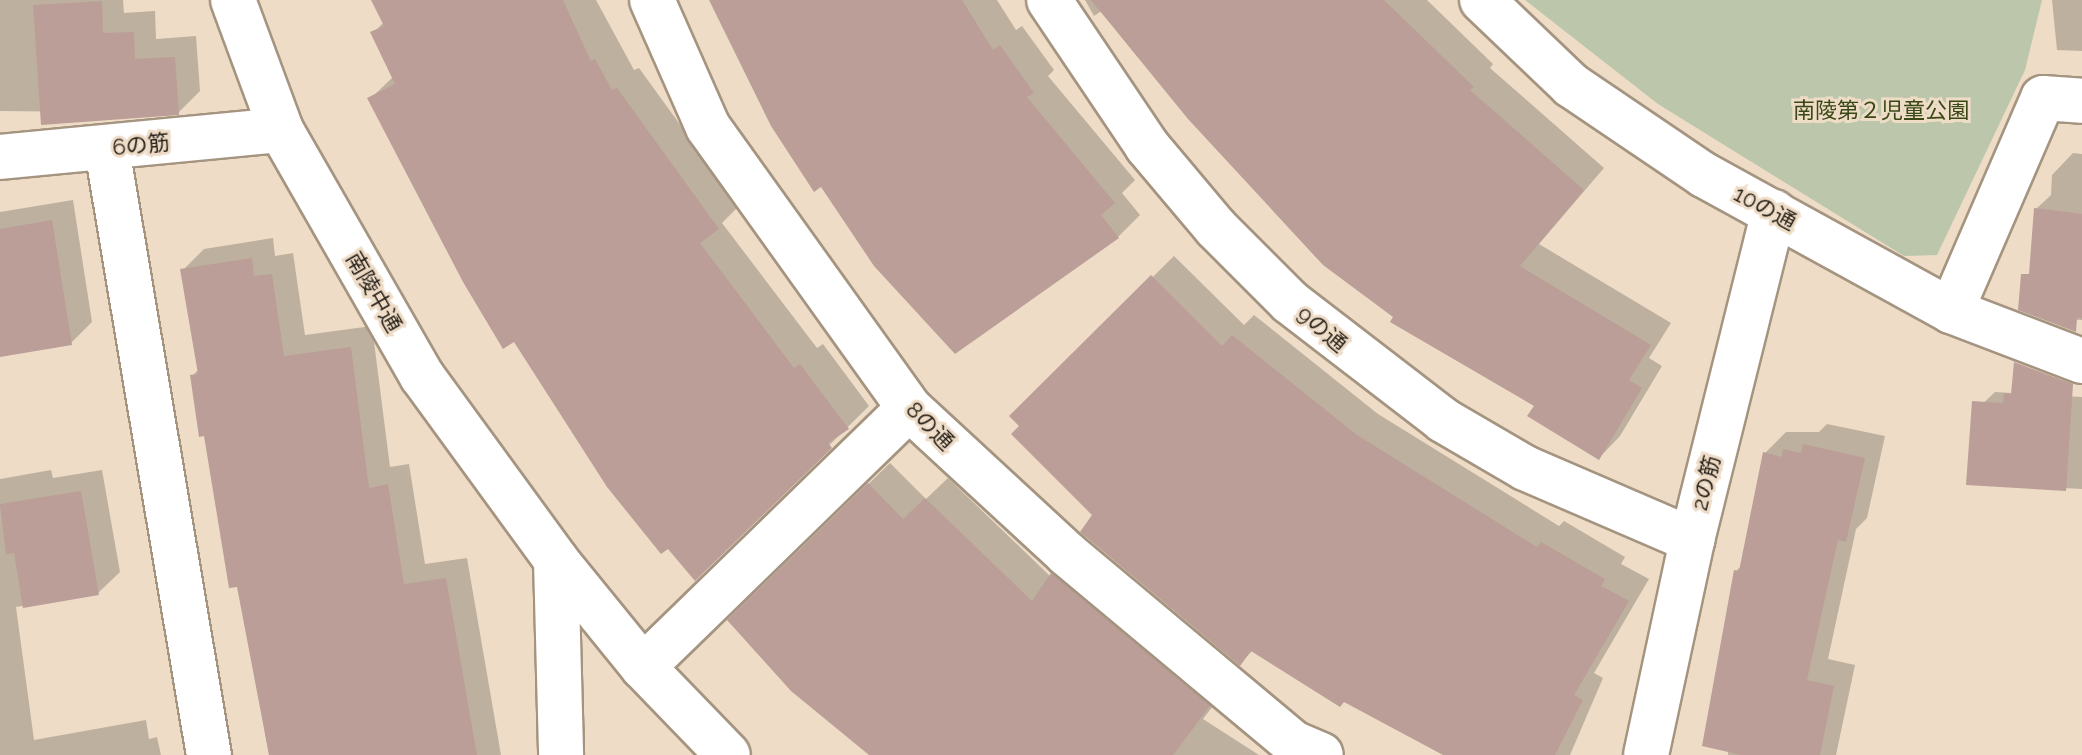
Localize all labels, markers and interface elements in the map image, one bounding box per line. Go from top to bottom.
park label: 南陵第２児童公園 [1793,98,1969,124]
street label: 6の筋 [111,129,171,161]
street label: 10の通 [1729,181,1801,235]
street label: 南陵中通 [341,247,407,337]
street label: 9の通 [1292,301,1352,357]
street label: 8の通 [900,396,960,456]
street label: 2の筋 [1686,453,1726,513]

